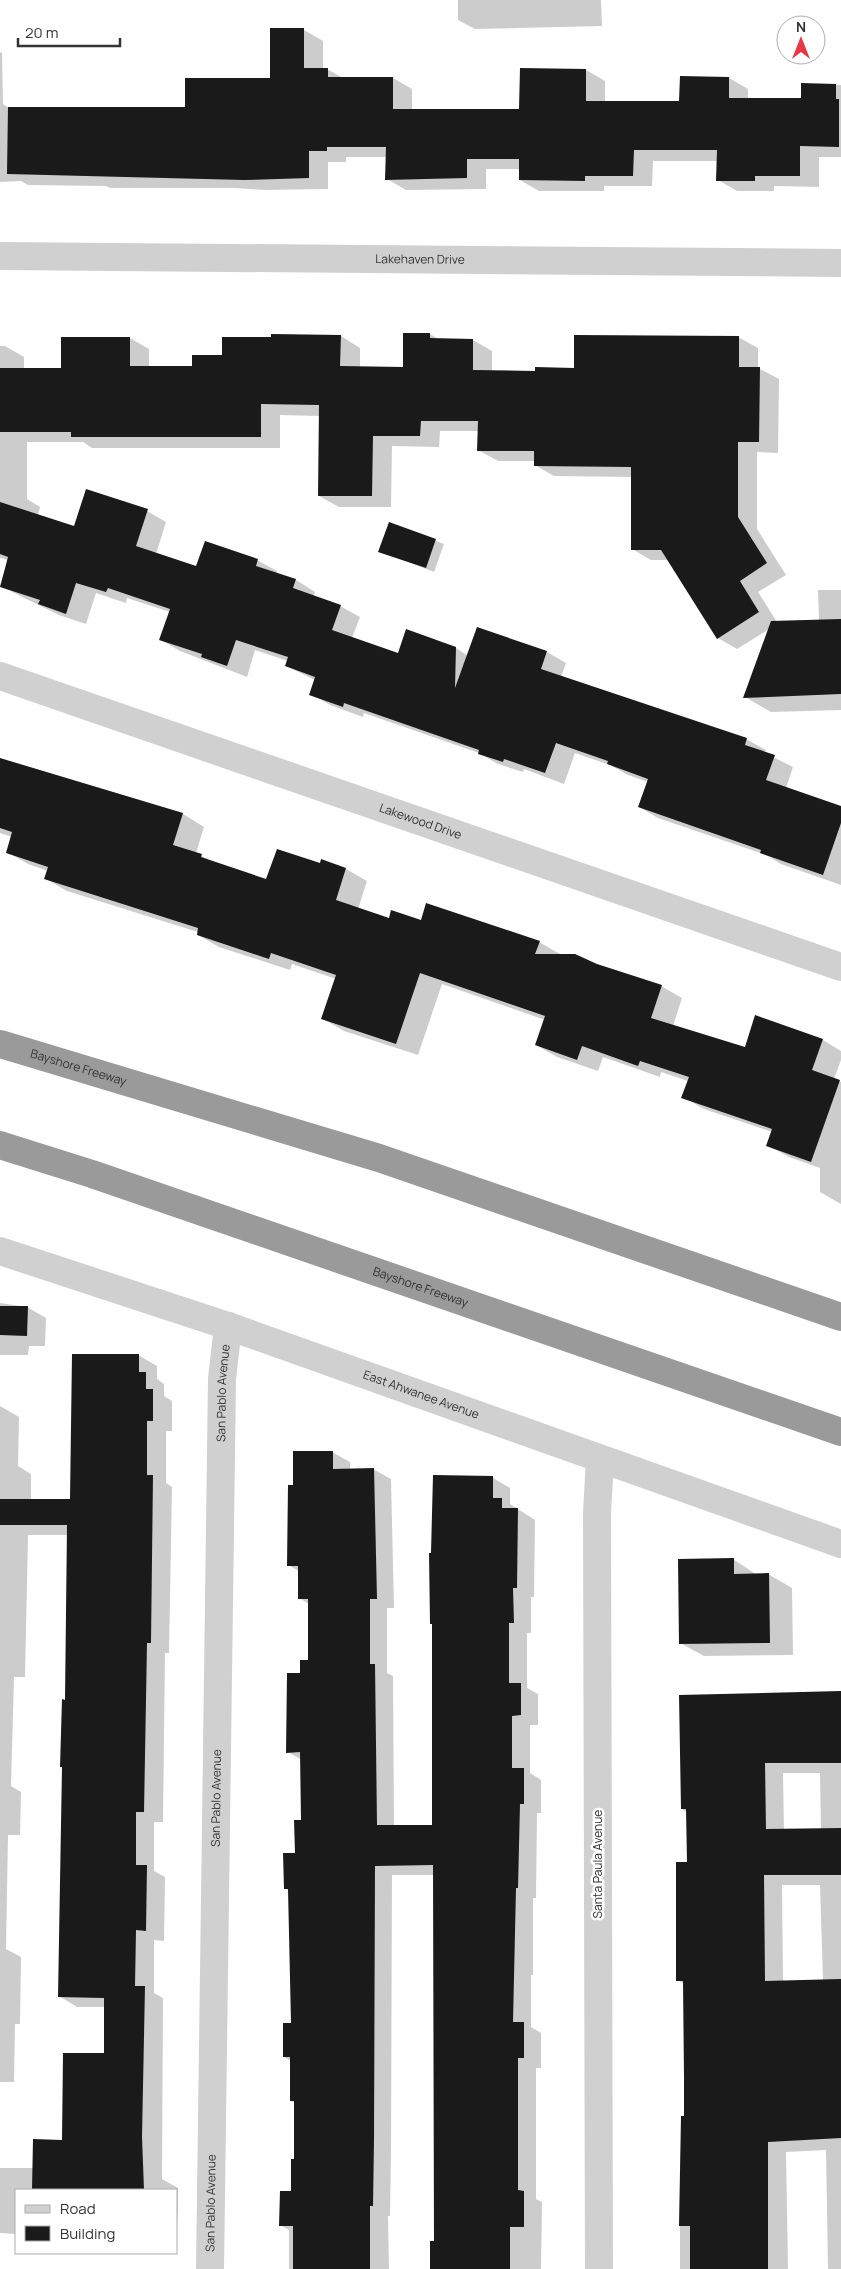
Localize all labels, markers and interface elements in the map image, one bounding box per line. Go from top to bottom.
scale bar [18,15,120,47]
north arrow [776,15,826,65]
text: N [796,17,806,36]
text: 20 m [25,22,58,43]
street label: Lakehaven Drive [375,250,465,268]
street label: Lakewood Drive [377,799,464,843]
street label: Bayshore Freeway [28,1045,130,1090]
street label: Bayshore Freeway [371,1262,471,1311]
street label: San Pablo Avenue [212,1343,234,1442]
street label: East Ahwanee Avenue [361,1366,482,1423]
street label: San Pablo Avenue [207,1749,225,1847]
street label: Santa Paula Avenue [589,1810,606,1918]
street label: San Pablo Avenue [201,2154,220,2252]
legend [15,2189,178,2254]
text: Road [60,2198,96,2219]
text: Building [60,2223,115,2244]

